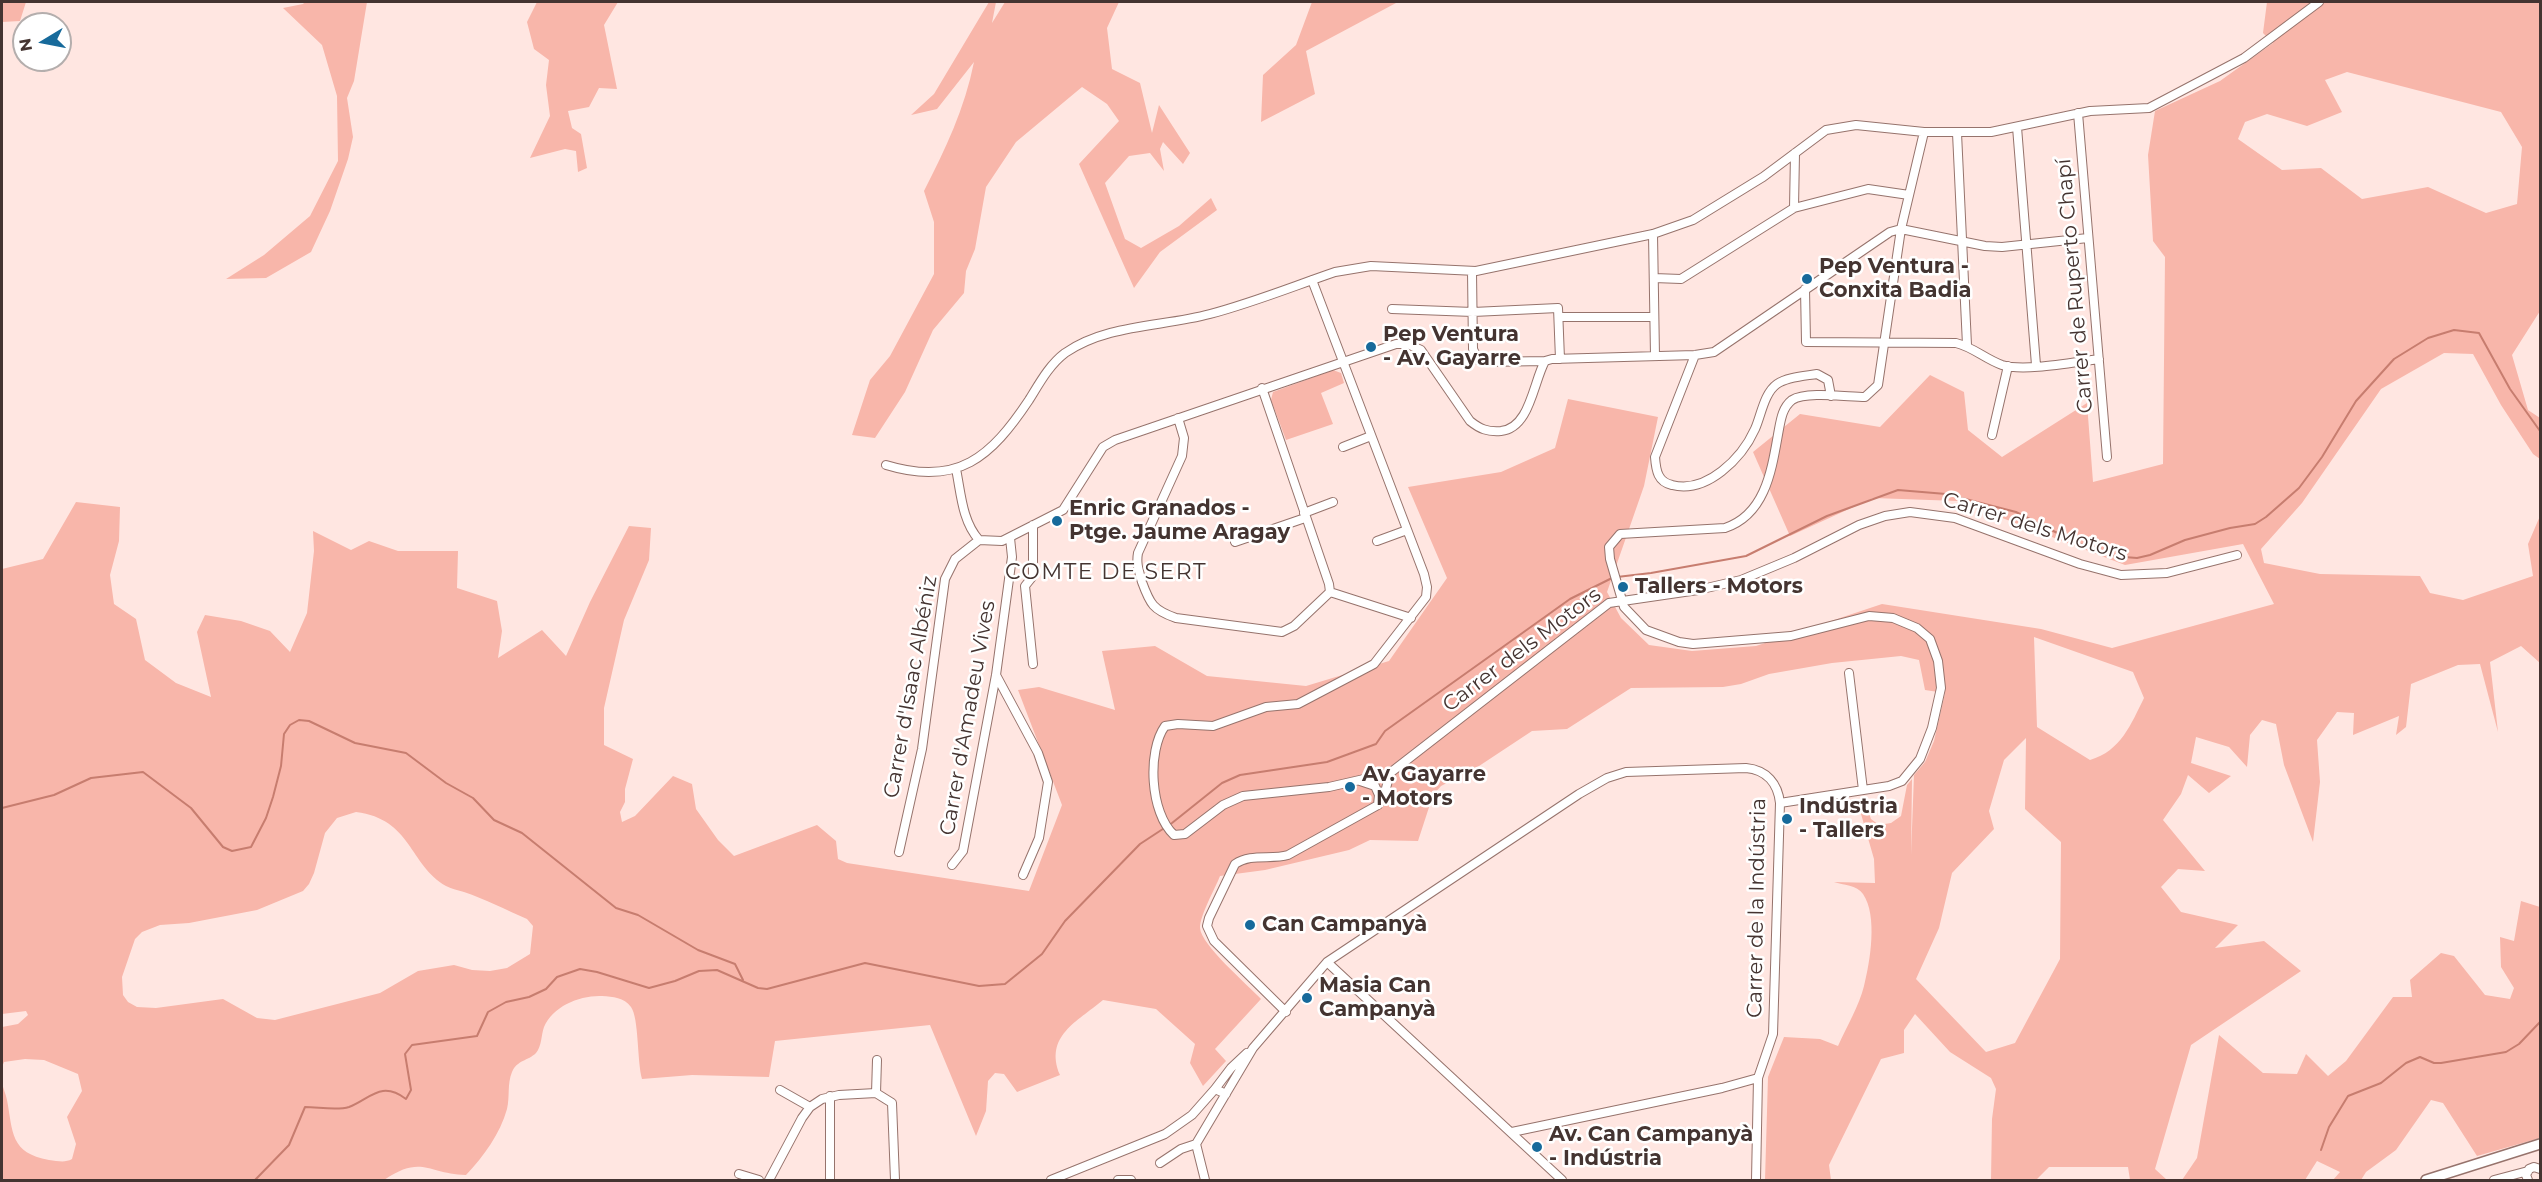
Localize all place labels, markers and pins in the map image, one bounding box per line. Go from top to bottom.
place label: Pep Ventura - Conxita Badia [1819,254,1971,304]
marker: Pep Ventura - Conxita Badia [1800,272,1814,286]
place label: Pep Ventura - Av. Gayarre [1383,322,1521,372]
marker: Pep Ventura - Av. Gayarre [1364,340,1378,354]
place label: Enric Granados - Ptge. Jaume Aragay [1069,496,1290,546]
marker: Enric Granados - Ptge. Jaume Aragay [1050,514,1064,528]
place label: Tallers - Motors [1635,574,1803,600]
marker: Tallers - Motors [1616,580,1630,594]
place label: Av. Gayarre - Motors [1362,762,1486,812]
marker: Av. Gayarre - Motors [1343,780,1357,794]
place label: Indústria - Tallers [1799,794,1898,844]
marker: Indústria - Tallers [1780,812,1794,826]
place label: Can Campanyà [1262,912,1427,938]
marker: Can Campanyà [1243,918,1257,932]
place label: Masia Can Campanyà [1319,973,1436,1023]
marker: Masia Can Campanyà [1300,991,1314,1005]
place label: Av. Can Campanyà - Indústria [1549,1122,1753,1172]
marker: Av. Can Campanyà - Indústria [1530,1140,1544,1154]

